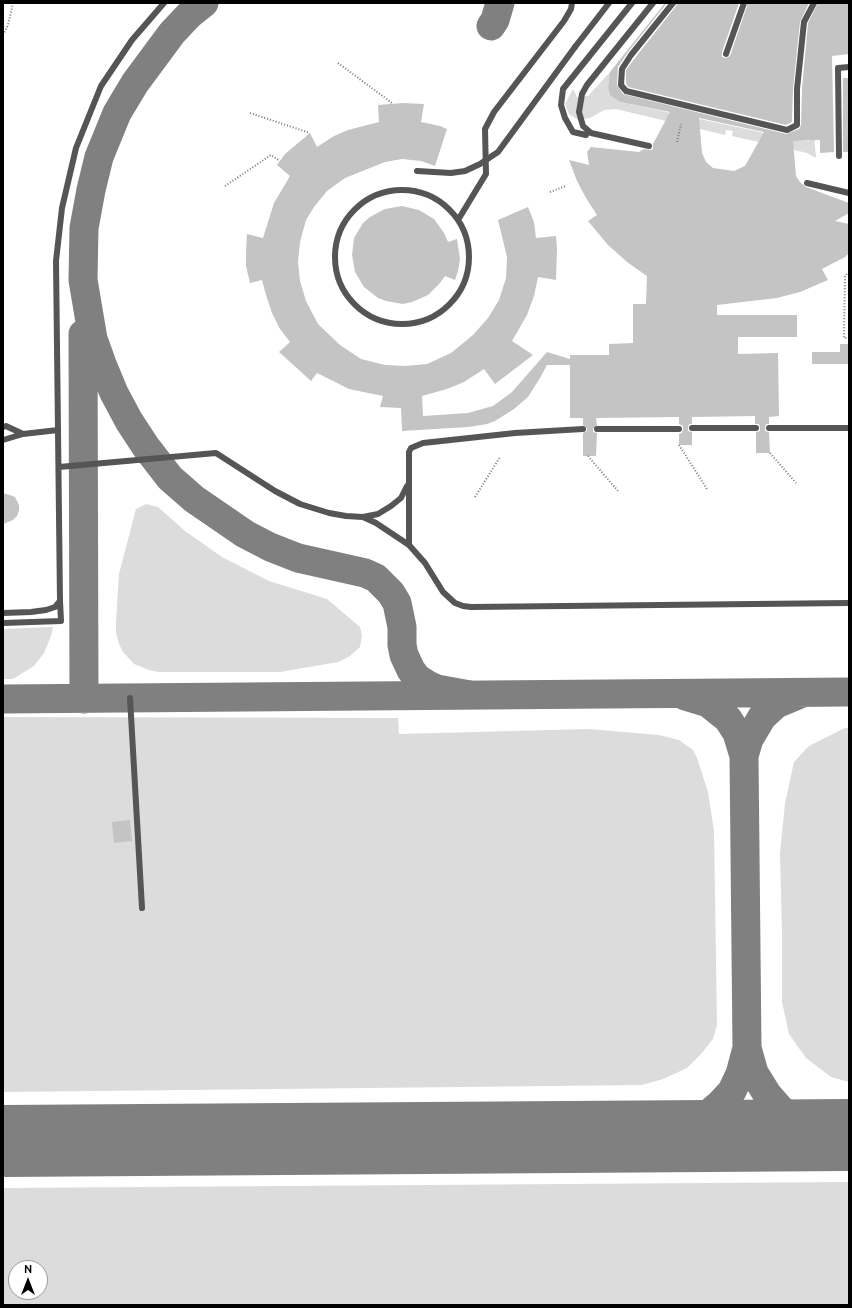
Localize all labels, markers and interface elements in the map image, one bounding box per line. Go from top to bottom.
north arrow [8,1260,48,1300]
text: N [24,1263,32,1275]

